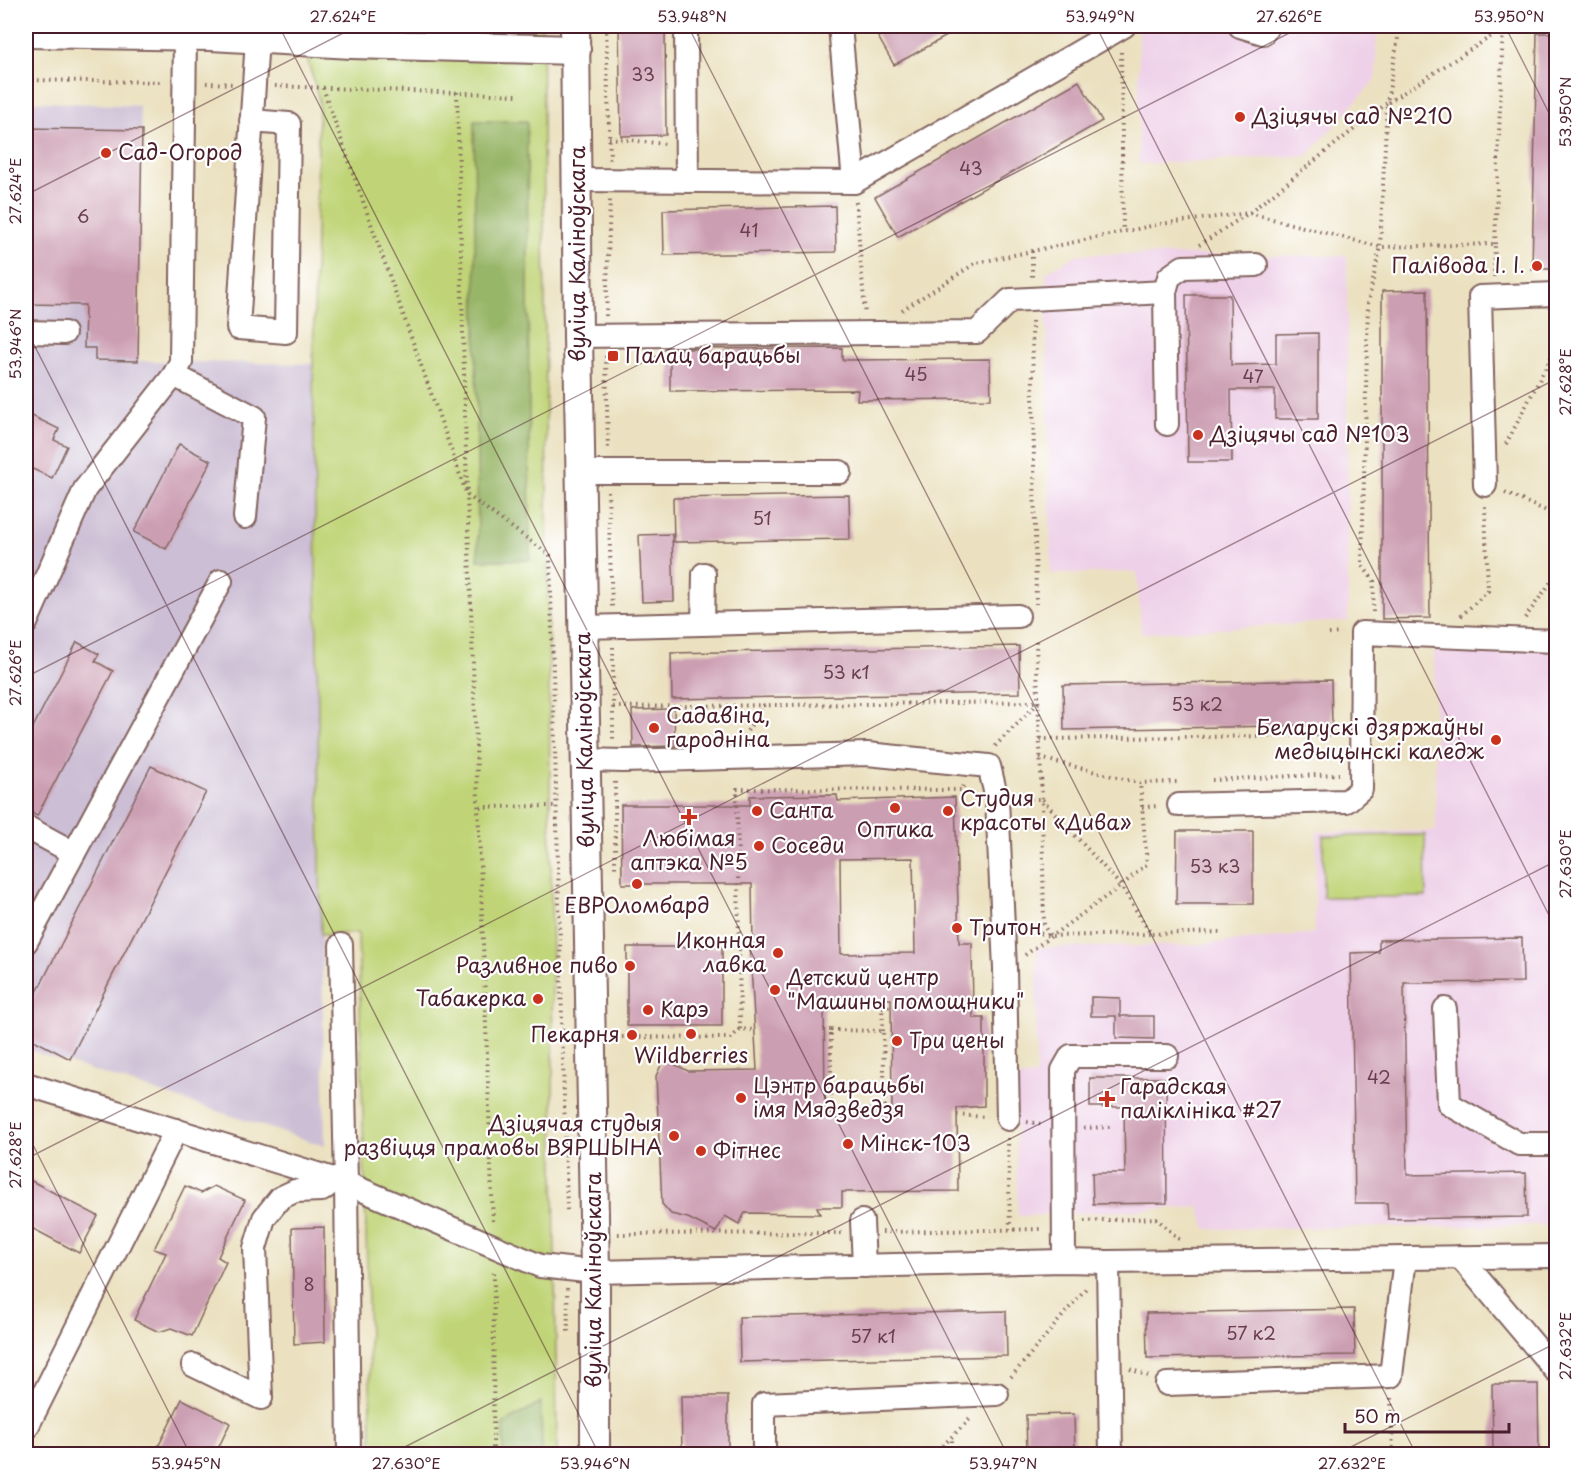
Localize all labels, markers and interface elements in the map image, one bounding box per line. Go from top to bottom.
text: 27.624°E [310,4,376,27]
text: 53.948°N [657,4,727,27]
text: 53.949°N [1065,4,1135,27]
text: 27.626°E [1256,4,1322,27]
text: 53.950°N [1474,4,1544,27]
house number: 33 [631,60,655,87]
text: 53.950°N [1553,77,1576,147]
place label: Дзіцячы сад №210 [1251,99,1453,131]
marker: Дзіцячы сад №210 [1233,110,1247,124]
place label: Сад-Огород [118,135,242,167]
street label: вуліца Каліноўскага [560,145,592,362]
marker: Сад-Огород [99,146,113,160]
house number: 43 [959,154,983,181]
text: 27.624°E [3,158,26,224]
house number: 6 [77,202,89,229]
house number: 41 [740,216,758,243]
place label: Палівода І. І. [1392,248,1525,280]
marker: Палівода І. І. [1530,259,1544,273]
text: 53.946°N [3,309,26,379]
place label: Палац барацьбы [625,338,800,370]
text: 27.628°E [1553,348,1576,416]
marker: Палац барацьбы [606,349,620,363]
house number: 45 [905,360,928,387]
house number: 47 [1242,362,1264,389]
place label: Дзіцячы сад №103 [1209,417,1410,449]
marker: Дзіцячы сад №103 [1191,428,1205,442]
house number: 51 [752,504,772,531]
street label: вуліца Каліноўскага [565,631,601,848]
text: 27.626°E [3,640,26,706]
house number: 53 к1 [822,658,870,685]
house number: 53 к2 [1171,690,1223,717]
place label: Садавіна, гародніна [666,698,770,754]
place label: Беларускі дзяржаўны медыцынскі каледж [1257,710,1485,766]
marker: Садавіна, гародніна [647,721,661,735]
marker: Беларускі дзяржаўны медыцынскі каледж [1489,733,1503,747]
place label: Студия красоты «Дива» [960,781,1131,837]
place label: Санта [769,793,834,825]
marker: Оптика [888,801,902,815]
marker: Санта [750,804,764,818]
marker: Студия красоты «Дива» [941,804,955,818]
marker: Любімая аптэка №5 [682,810,696,824]
place label: Оптика [856,812,934,844]
place label: Любімая аптэка №5 [630,821,748,877]
place label: Соседи [771,828,845,860]
text: 27.630°E [1553,829,1576,899]
marker: Соседи [752,839,766,853]
house number: 53 к3 [1190,852,1240,879]
marker: ЕВРОломбард [630,877,644,891]
place label: ЕВРОломбард [564,888,710,920]
place label: Тритон [969,910,1042,942]
marker: Тритон [950,921,964,935]
place label: Иконная лавка [676,923,766,979]
marker: Иконная лавка [771,946,785,960]
place label: Разливное пиво [456,948,618,980]
marker: Разливное пиво [623,959,637,973]
place label: Детский центр "Машины помощники" [786,960,1024,1016]
place label: Табакерка [415,981,526,1013]
marker: Детский центр "Машины помощники" [768,983,782,997]
marker: Табакерка [531,992,545,1006]
place label: Карэ [660,992,709,1024]
marker: Карэ [641,1003,655,1017]
place label: Пекарня [531,1017,620,1049]
place label: Три цены [909,1023,1005,1055]
marker: Wildberries [684,1027,698,1041]
marker: Пекарня [625,1028,639,1042]
marker: Три цены [890,1034,904,1048]
place label: Wildberries [634,1038,748,1070]
house number: 42 [1367,1063,1391,1090]
place label: Цэнтр барацьбы імя Мядзведзя [753,1068,925,1124]
place label: Гарадская паліклініка #27 [1120,1069,1282,1125]
marker: Гарадская паліклініка #27 [1098,1090,1116,1108]
marker: Цэнтр барацьбы імя Мядзведзя [734,1091,748,1105]
place label: Дзіцячая студыя развіцця прамовы ВЯРШЫНА [344,1106,662,1162]
text: 27.628°E [3,1121,26,1189]
place label: Мінск-103 [860,1126,971,1158]
marker: Дзіцячая студыя развіцця прамовы ВЯРШЫНА [667,1129,681,1143]
place label: Фітнес [713,1133,781,1165]
marker: Мінск-103 [841,1137,855,1151]
marker: Фітнес [694,1144,708,1158]
street label: вуліца Каліноўскага [576,1171,608,1388]
house number: 8 [303,1270,315,1297]
text: 27.632°E [1553,1312,1576,1380]
house number: 57 к2 [1226,1319,1276,1346]
house number: 57 к1 [850,1322,896,1349]
scale bar [1345,1396,1508,1434]
text: 50 m [1354,1402,1401,1429]
text: 53.945°N [151,1451,221,1474]
text: 27.630°E [371,1451,441,1474]
text: 53.946°N [560,1451,630,1474]
text: 53.947°N [969,1451,1037,1474]
text: 27.632°E [1318,1451,1386,1474]

